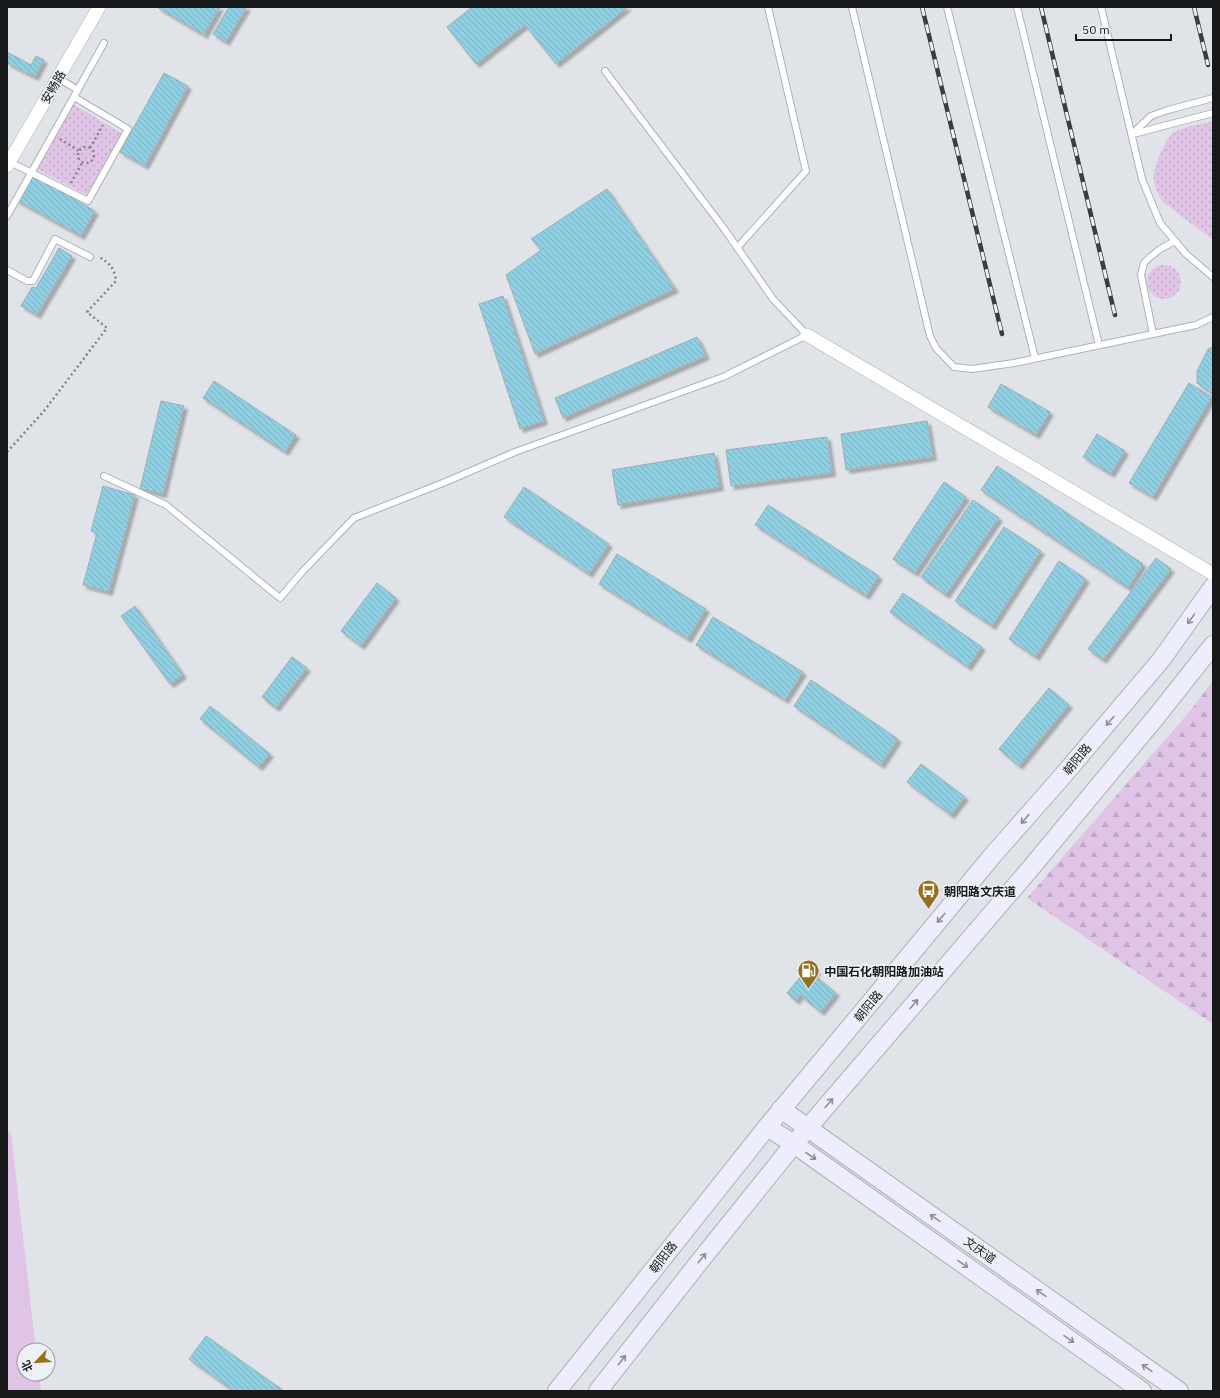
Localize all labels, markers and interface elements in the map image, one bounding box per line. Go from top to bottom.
scale bar [1076,16,1171,42]
text: 50 m [1082,22,1110,37]
street label: 安畅路 [38,68,68,106]
one-way arrow [1187,613,1195,624]
one-way arrow [1105,715,1114,726]
street label: 朝阳路 [1060,740,1094,778]
one-way arrow [1020,814,1029,824]
bus stop icon: 朝阳路文庆道 [915,878,941,911]
place label: 朝阳路文庆道 [944,884,1016,899]
one-way arrow [936,913,945,924]
fuel station icon: 中国石化朝阳路加油站 [796,958,822,991]
place label: 中国石化朝阳路加油站 [824,964,944,979]
street label: 朝阳路 [851,987,885,1025]
one-way arrow [909,999,918,1010]
one-way arrow [825,1098,834,1108]
one-way arrow [805,1152,816,1160]
one-way arrow [930,1214,941,1222]
street label: 文庆道 [961,1234,999,1266]
street label: 朝阳路 [646,1238,680,1276]
one-way arrow [698,1252,707,1263]
one-way arrow [957,1260,968,1268]
one-way arrow [1036,1289,1047,1297]
one-way arrow [1063,1335,1074,1343]
north arrow [16,1342,56,1382]
one-way arrow [618,1355,627,1366]
text: 北 [18,1358,36,1374]
one-way arrow [1142,1364,1153,1372]

